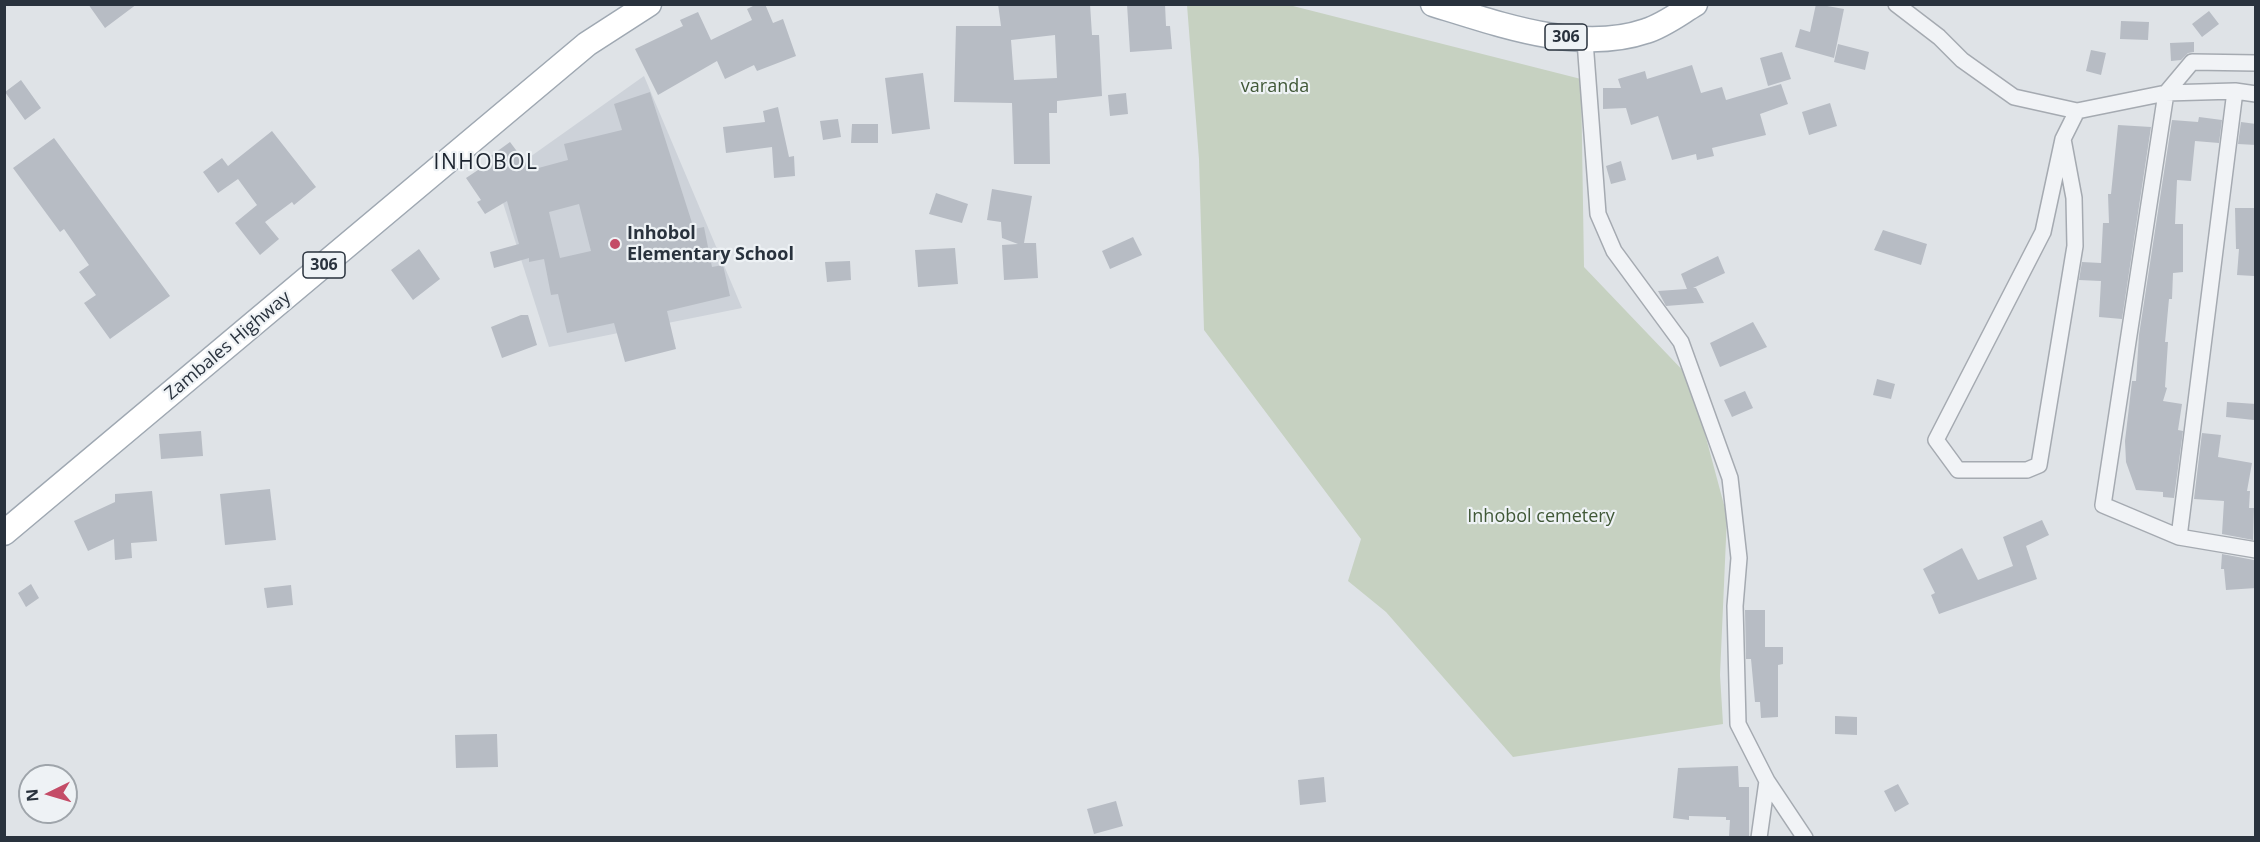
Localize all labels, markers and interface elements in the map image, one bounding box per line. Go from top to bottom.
road number: 306 [1545,24,1587,50]
park label: varanda [1241,76,1309,98]
district label: INHOBOL [434,150,538,176]
place label: Inhobol Elementary School [627,223,794,266]
marker: Inhobol Elementary School [608,237,622,251]
road number: 306 [303,252,345,278]
street label: Zambales Highway [161,287,295,405]
park label: Inhobol cemetery [1467,506,1615,528]
north arrow [18,764,78,824]
text: N [21,788,44,803]

